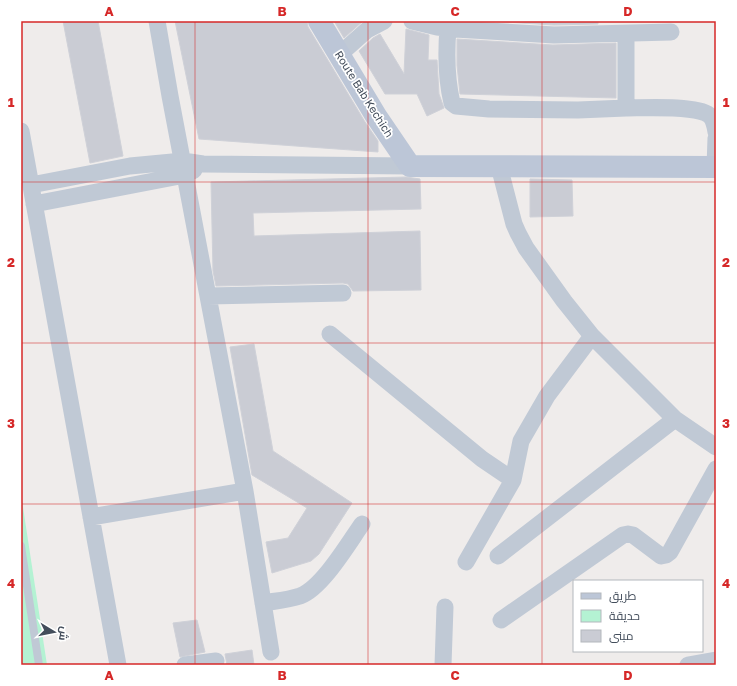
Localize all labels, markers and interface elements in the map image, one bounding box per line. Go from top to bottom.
text: A [104,3,114,19]
text: B [277,3,287,19]
text: C [450,3,460,19]
text: D [623,3,633,19]
street label: Route Bab Kechich [333,48,396,139]
text: 1 [8,94,15,110]
text: 1 [723,94,730,110]
text: 2 [7,254,15,270]
text: 2 [722,254,730,270]
text: 3 [7,415,15,431]
text: 3 [722,415,730,431]
text: 4 [7,575,15,591]
text: 4 [722,575,730,591]
legend [573,580,703,652]
text: طريق [609,588,637,603]
text: حديقة [609,608,640,623]
north arrow [34,612,74,652]
text: ش [56,626,72,642]
text: مبنى [609,628,634,643]
text: A [104,667,114,683]
text: B [277,667,287,683]
text: C [450,667,460,683]
text: D [623,667,633,683]

